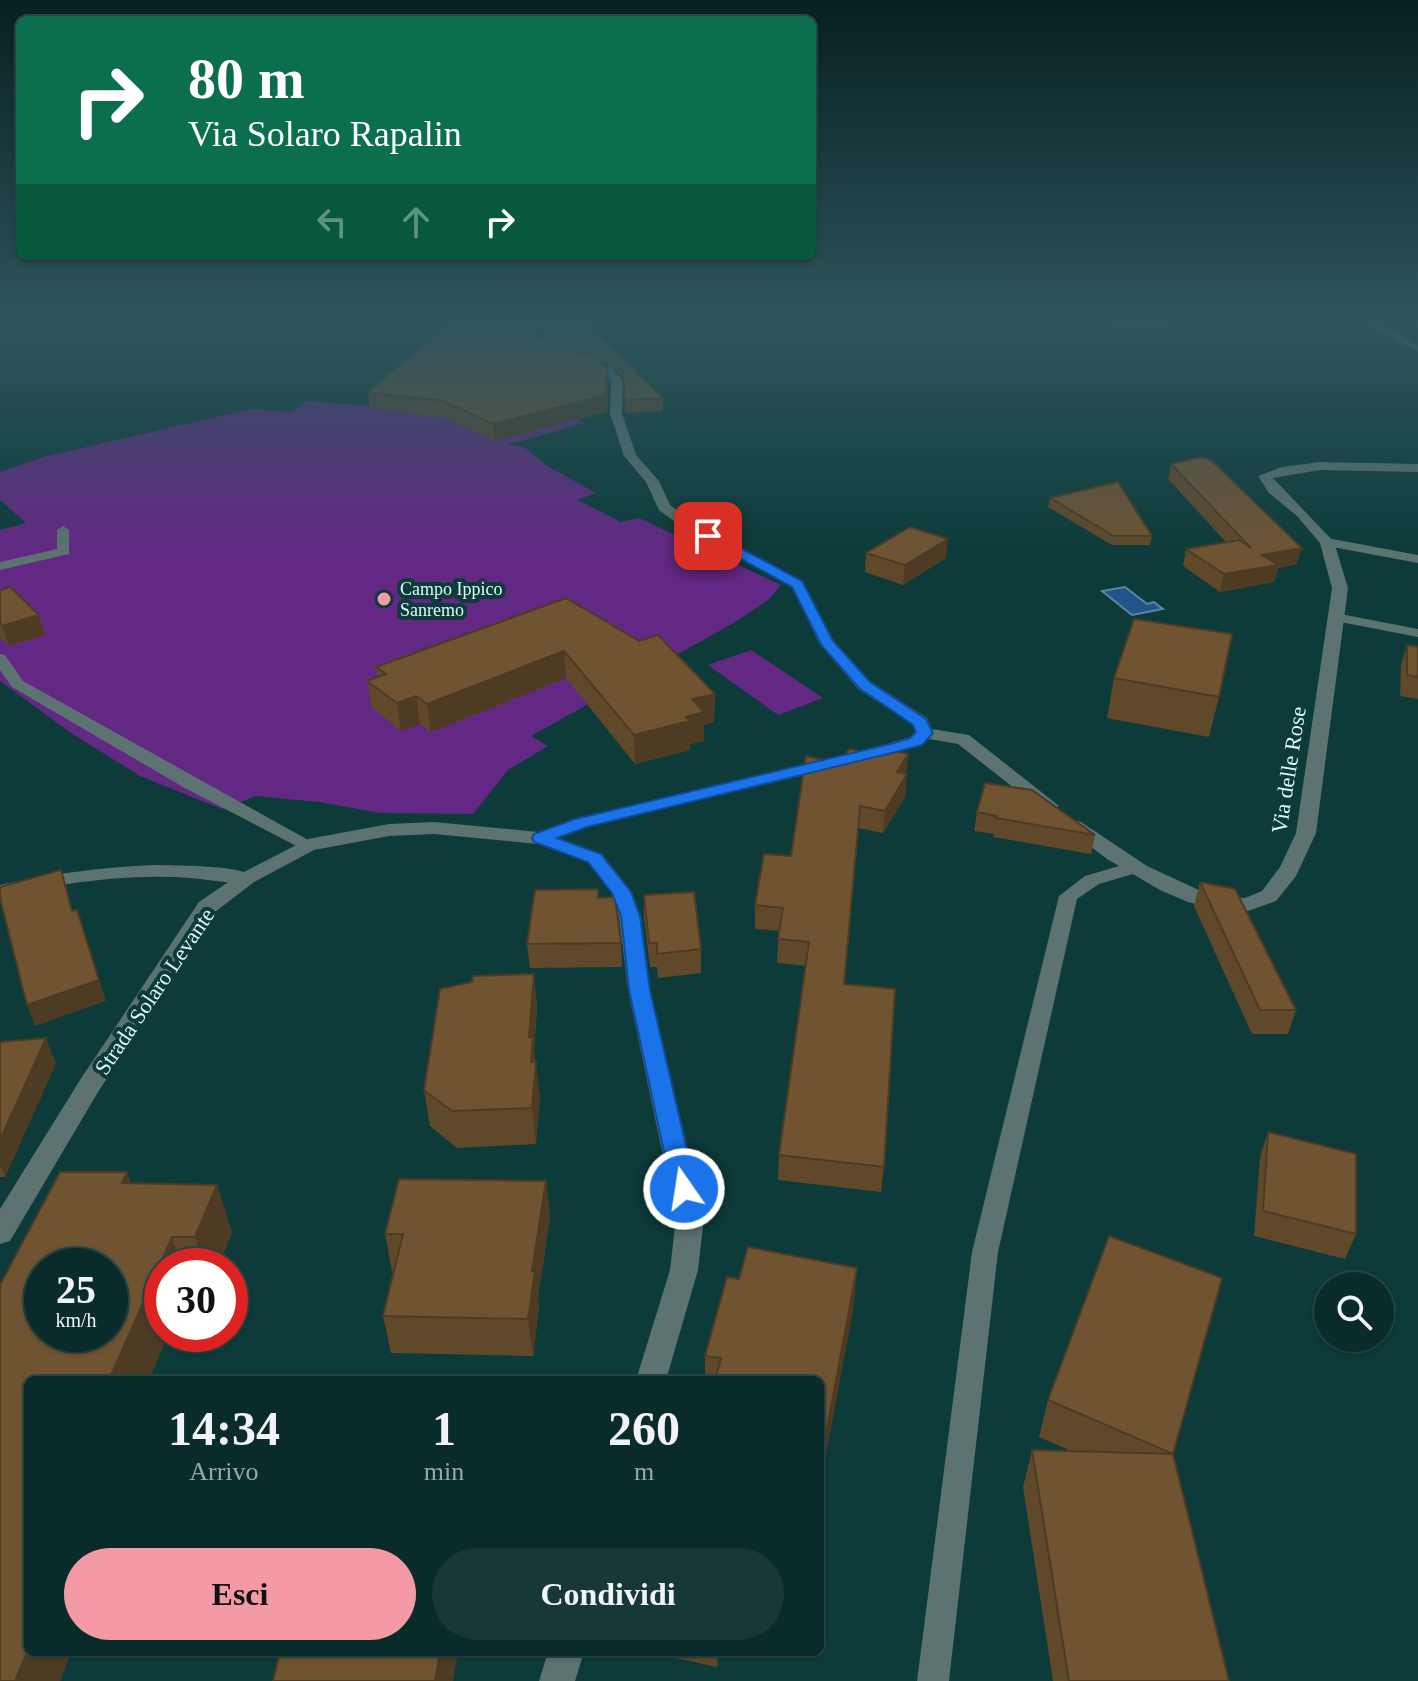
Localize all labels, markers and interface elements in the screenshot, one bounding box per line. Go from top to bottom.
icon: right [56,48,160,152]
text: 80 m [188,48,305,110]
text: Via Solaro Rapalin [188,114,462,154]
icon: left [310,200,354,244]
icon: ahead [394,200,438,244]
icon: right [478,200,522,244]
pin [674,502,742,570]
icon: arrive [686,514,730,558]
place label: Campo Ippico Sanremo [400,579,502,620]
marker: Campo Ippico Sanremo [375,590,393,608]
street label: Via delle Rose [1266,705,1311,835]
street label: Strada Solaro Levante [89,903,219,1079]
position arrow [642,1147,726,1231]
speed limit sign: 30 [144,1248,248,1352]
text: 25 [56,1267,96,1312]
map controls [1314,1272,1394,1352]
button: search [1314,1272,1394,1352]
text: km/h [55,1309,97,1331]
text: 14:34 [168,1402,280,1455]
text: 1 [432,1402,456,1455]
text: 260 [608,1402,680,1455]
text: Arrivo [189,1457,259,1486]
text: min [424,1457,464,1486]
text: m [634,1457,654,1486]
button: Esci [64,1548,416,1640]
button: Condividi [432,1548,784,1640]

